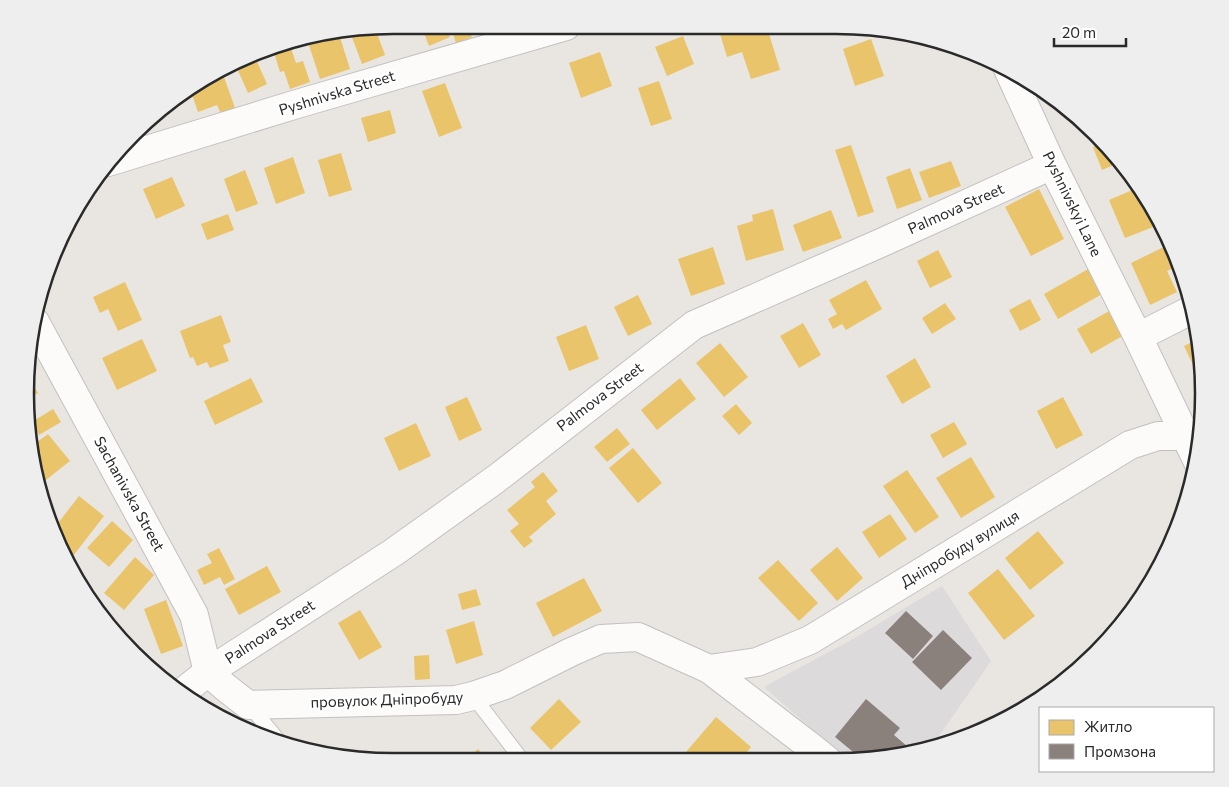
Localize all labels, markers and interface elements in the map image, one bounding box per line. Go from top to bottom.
scale bar [1054,15,1126,47]
text: 20 m [1062,23,1096,41]
street label: Pyshnivska Street [276,66,397,118]
street label: Pyshnivskyi Lane [1040,148,1106,259]
street label: Palmova Street [905,179,1007,237]
street label: Palmova Street [553,358,646,435]
street label: Sachanivska Street [91,433,169,554]
street label: Дніпробуду вулиця [897,506,1022,591]
street label: Palmova Street [221,595,318,667]
street label: провулок Дніпробуду [310,687,464,711]
legend [1039,707,1214,772]
text: Житло [1084,717,1132,735]
text: Промзона [1084,742,1156,760]

